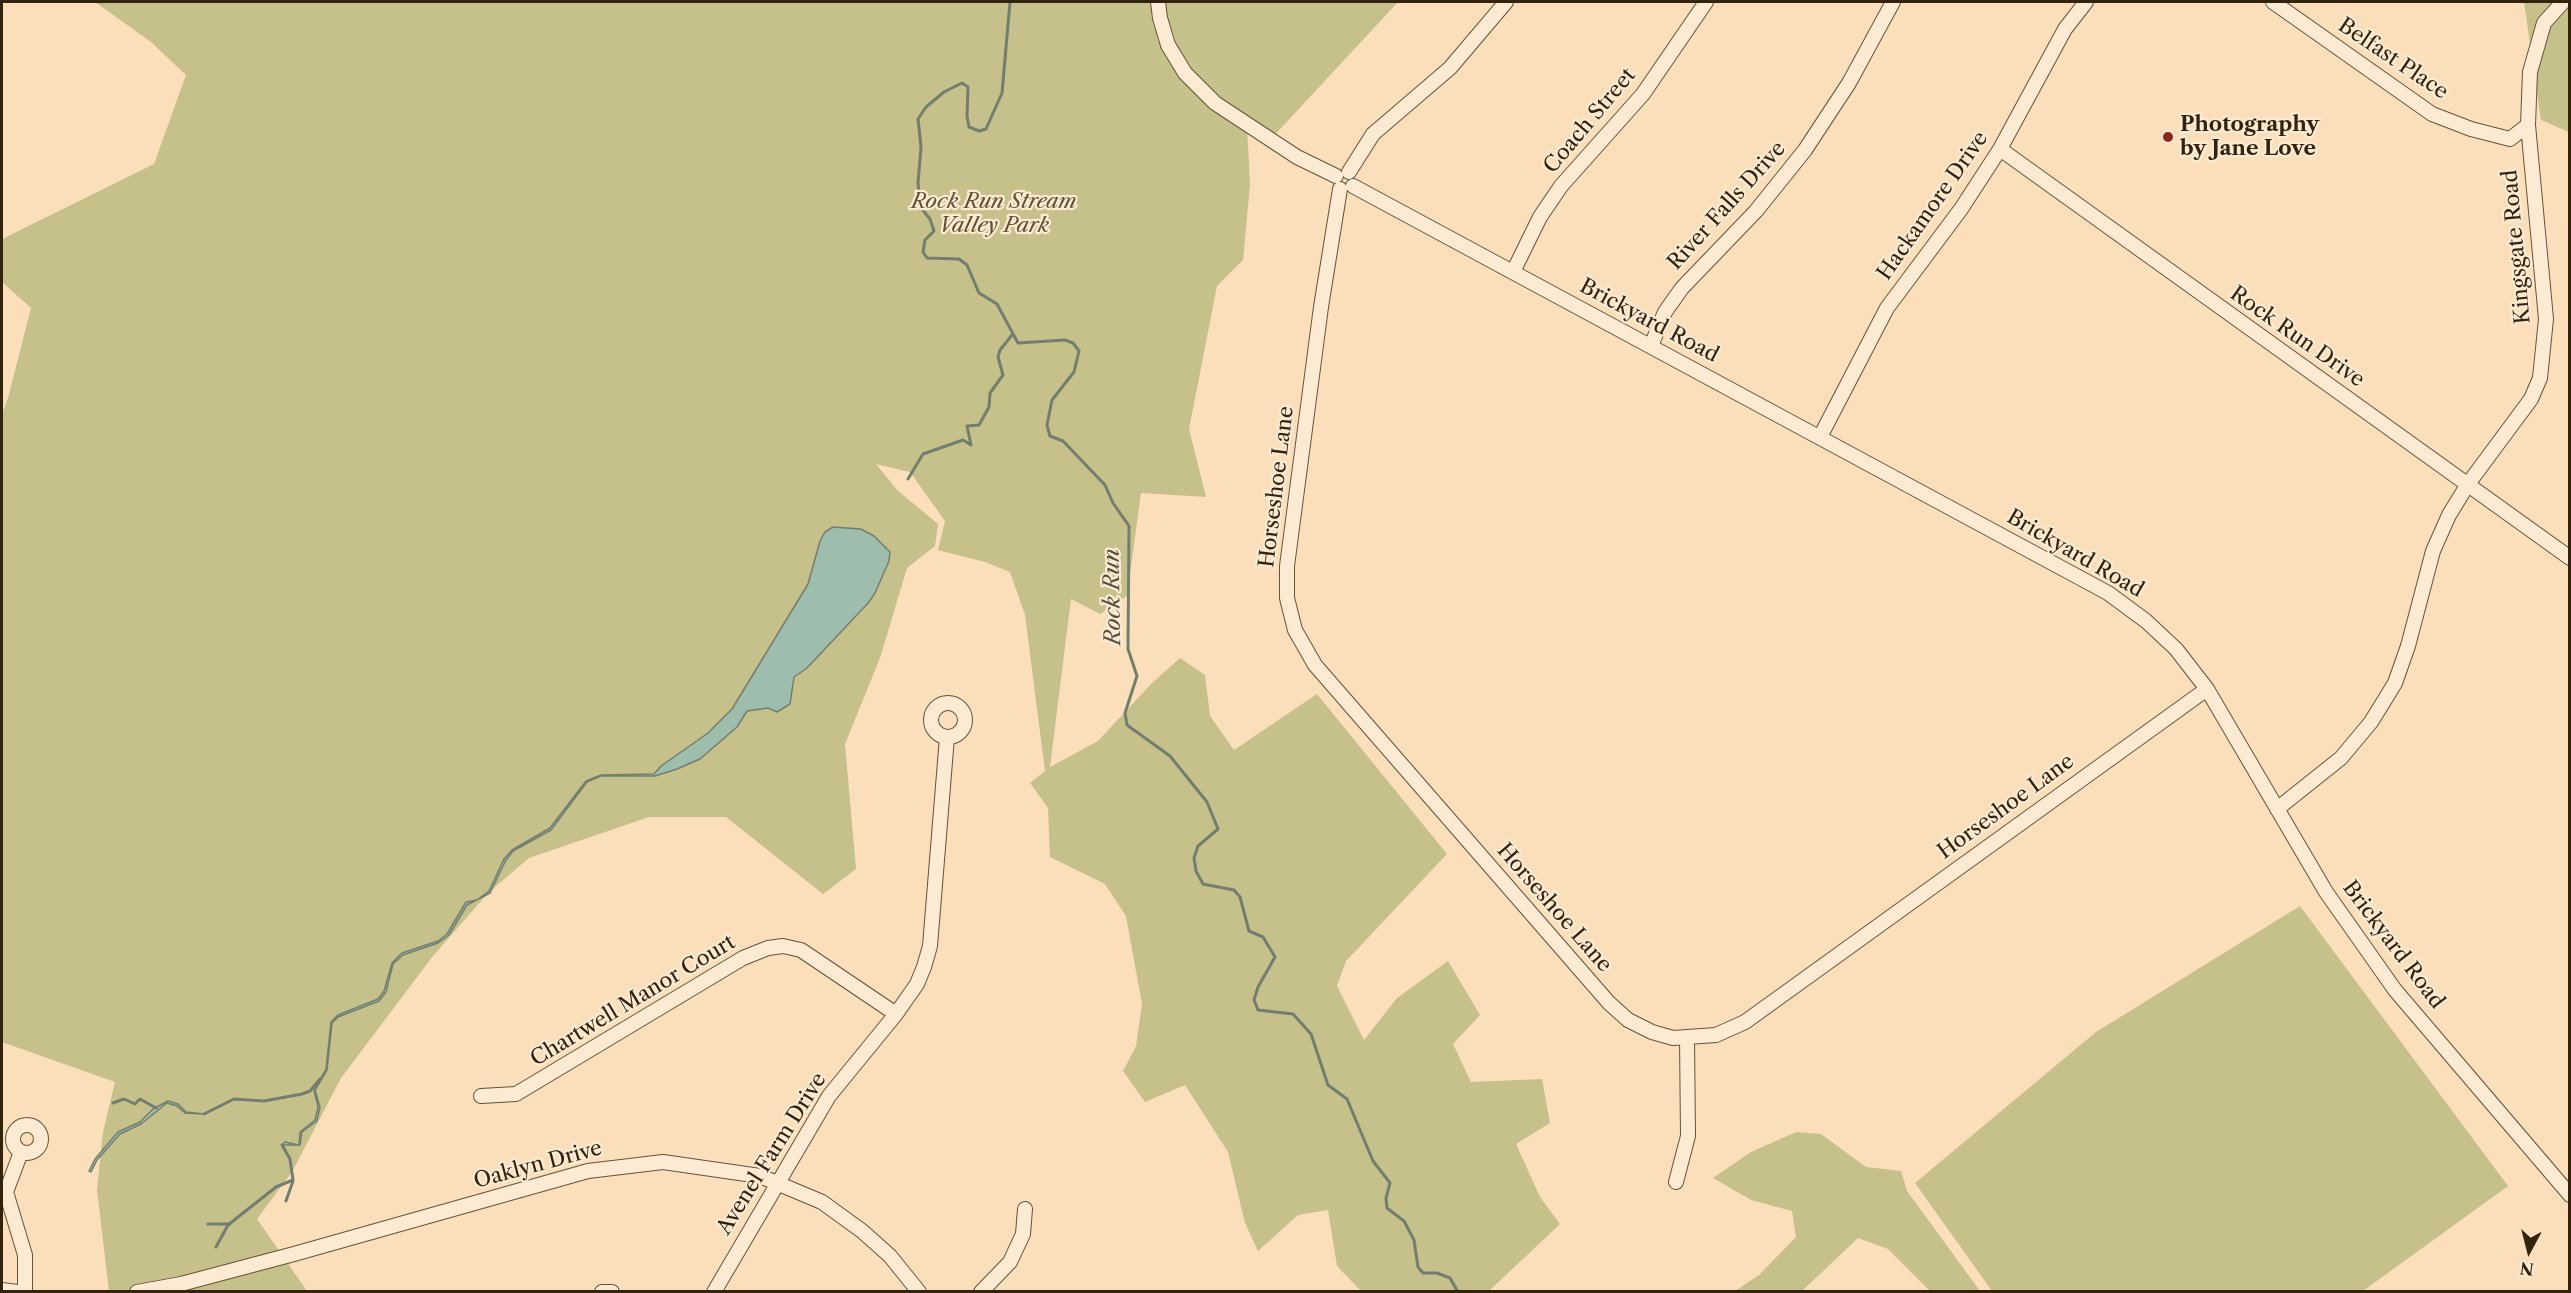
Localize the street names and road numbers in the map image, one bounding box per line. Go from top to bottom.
street label: Belfast Place [2333,13,2453,105]
street label: Coach Street [1539,63,1641,179]
street label: Hackamore Drive [1872,127,1994,285]
street label: River Falls Drive [1663,137,1791,275]
street label: Kingsgate Road [2498,169,2536,325]
street label: Brickyard Road [1575,274,1723,368]
street label: Rock Run Drive [2225,281,2369,393]
street label: Horseshoe Lane [1255,405,1299,569]
street label: Brickyard Road [2002,505,2148,603]
street label: Horseshoe Lane [1933,749,2079,865]
street label: Horseshoe Lane [1491,838,1617,978]
street label: Brickyard Road [2337,876,2449,1014]
street label: Chartwell Manor Court [526,930,740,1072]
street label: Avenel Farm Drive [712,1068,832,1240]
street label: Oaklyn Drive [471,1136,605,1194]

